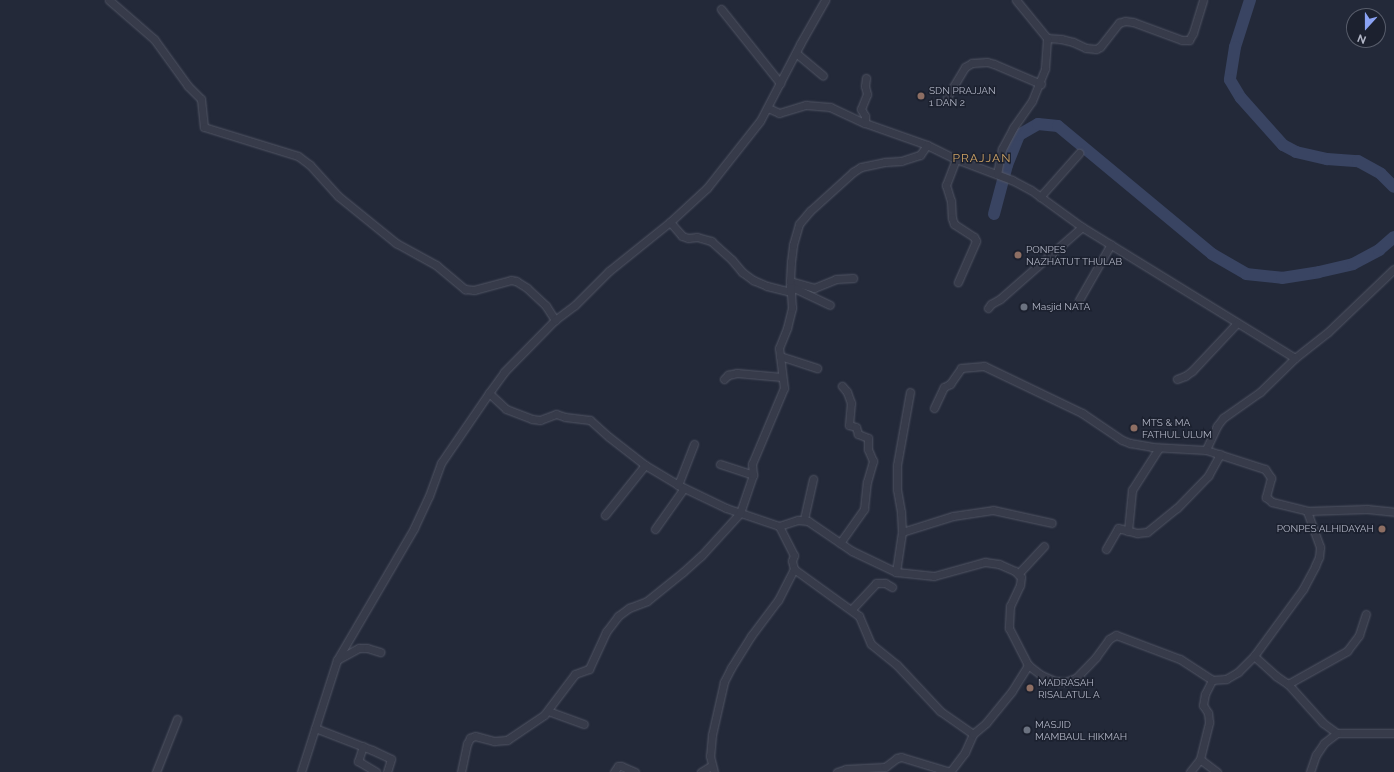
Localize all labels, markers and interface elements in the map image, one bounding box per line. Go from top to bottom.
north arrow [1346,8,1386,48]
text: N [1356,31,1368,46]
place label: SDN PRAJJAN 1 DAN 2 [929,84,996,108]
marker: SDN PRAJJAN 1 DAN 2 [916,91,926,101]
district label: PRAJJAN [952,152,1012,166]
place label: PONPES NAZHATUT THULAB [1026,243,1123,266]
marker: PONPES NAZHATUT THULAB [1013,250,1023,260]
place label: Masjid NATA [1032,301,1090,313]
marker: Masjid NATA [1019,302,1029,312]
place label: MTS & MA FATHUL ULUM [1142,416,1212,440]
marker: MTS & MA FATHUL ULUM [1129,423,1139,433]
place label: PONPES ALHIDAYAH [1276,523,1374,535]
marker: PONPES ALHIDAYAH [1377,524,1387,534]
place label: MADRASAH RISALATUL A [1038,676,1100,700]
marker: MADRASAH RISALATUL A [1025,683,1035,693]
place label: MASJID MAMBAUL HIKMAH [1035,718,1127,742]
marker: MASJID MAMBAUL HIKMAH [1022,725,1032,735]

